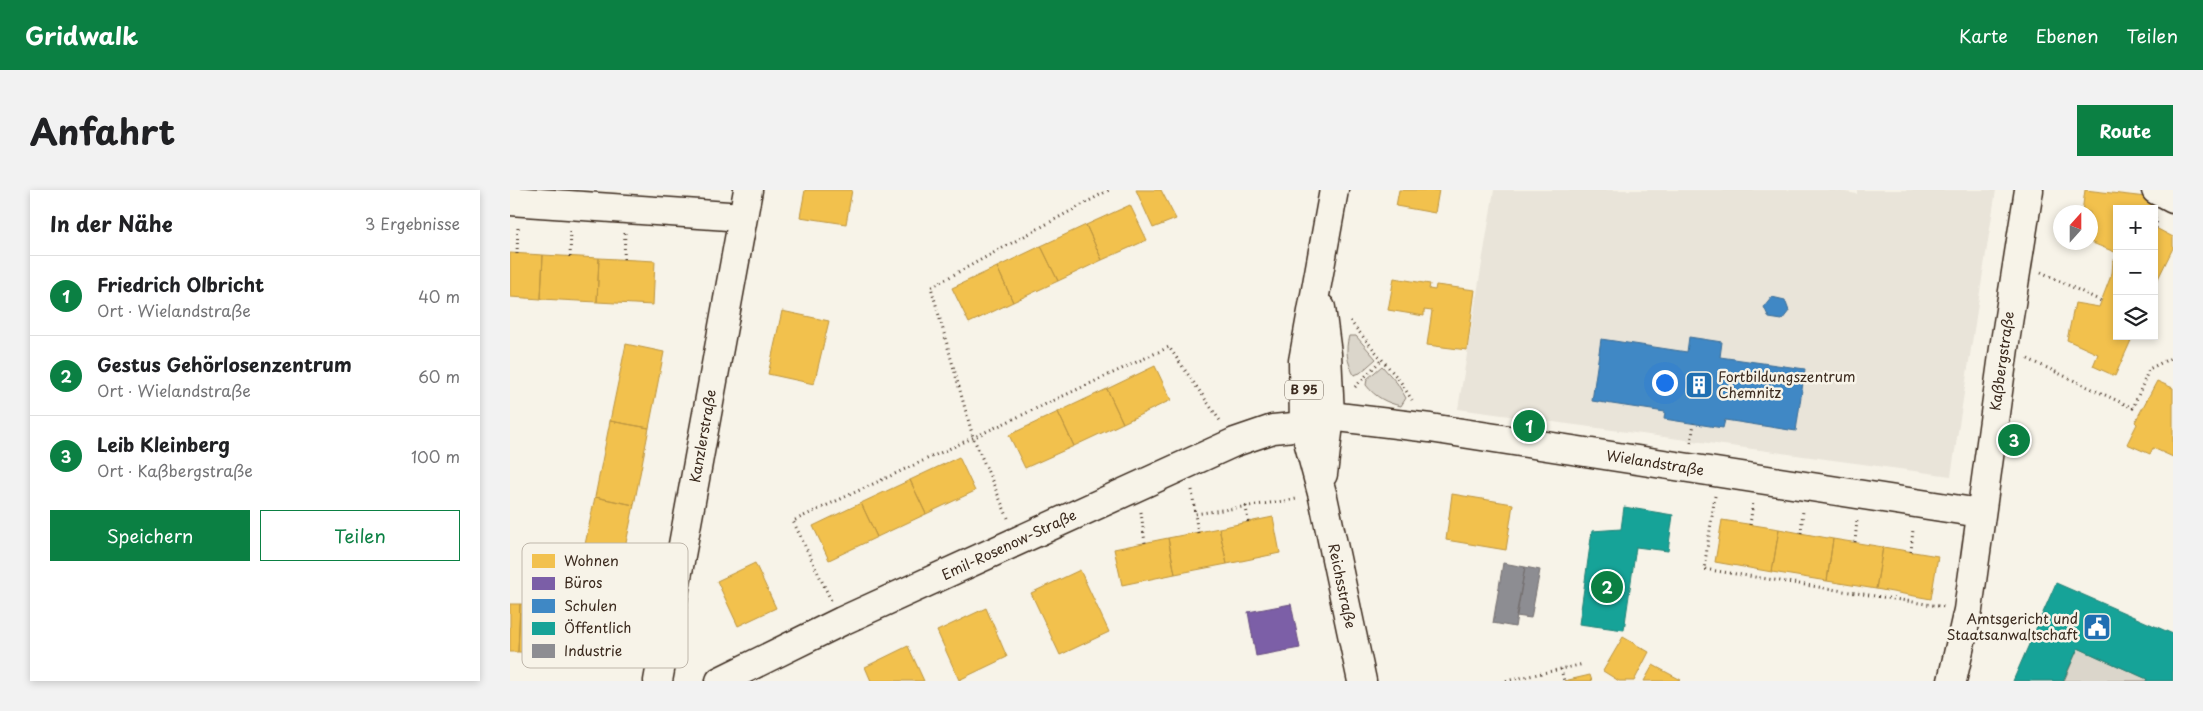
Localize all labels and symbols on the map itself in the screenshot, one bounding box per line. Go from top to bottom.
north arrow [2053,205,2098,250]
street label: Kaßbergstraße [1984,310,2019,412]
place label: Fortbildungszentrum Chemnitz [1718,366,1856,403]
your location [1652,370,1678,396]
building icon: Fortbildungszentrum Chemnitz [1684,370,1714,400]
road number: B 95 [1285,380,1323,400]
street label: Kanzlerstraße [684,388,721,484]
pin: 1 [1513,407,1545,445]
pin: 3 [1998,421,2030,459]
street label: Wielandstraße [1605,444,1706,481]
street label: Emil-Rosenow-Straße [938,504,1079,585]
street label: Reichsstraße [1323,542,1362,630]
legend [522,543,688,668]
text: Wohnen [564,550,619,571]
pin: 2 [1591,568,1623,606]
text: Büros [564,572,602,593]
text: Schulen [564,595,617,616]
place label: Amtsgericht und Staatsanwaltschaft [1947,608,2078,645]
public building icon: Amtsgericht und Staatsanwaltschaft [2082,612,2112,642]
text: Öffentlich [564,617,631,638]
text: Industrie [564,640,622,661]

